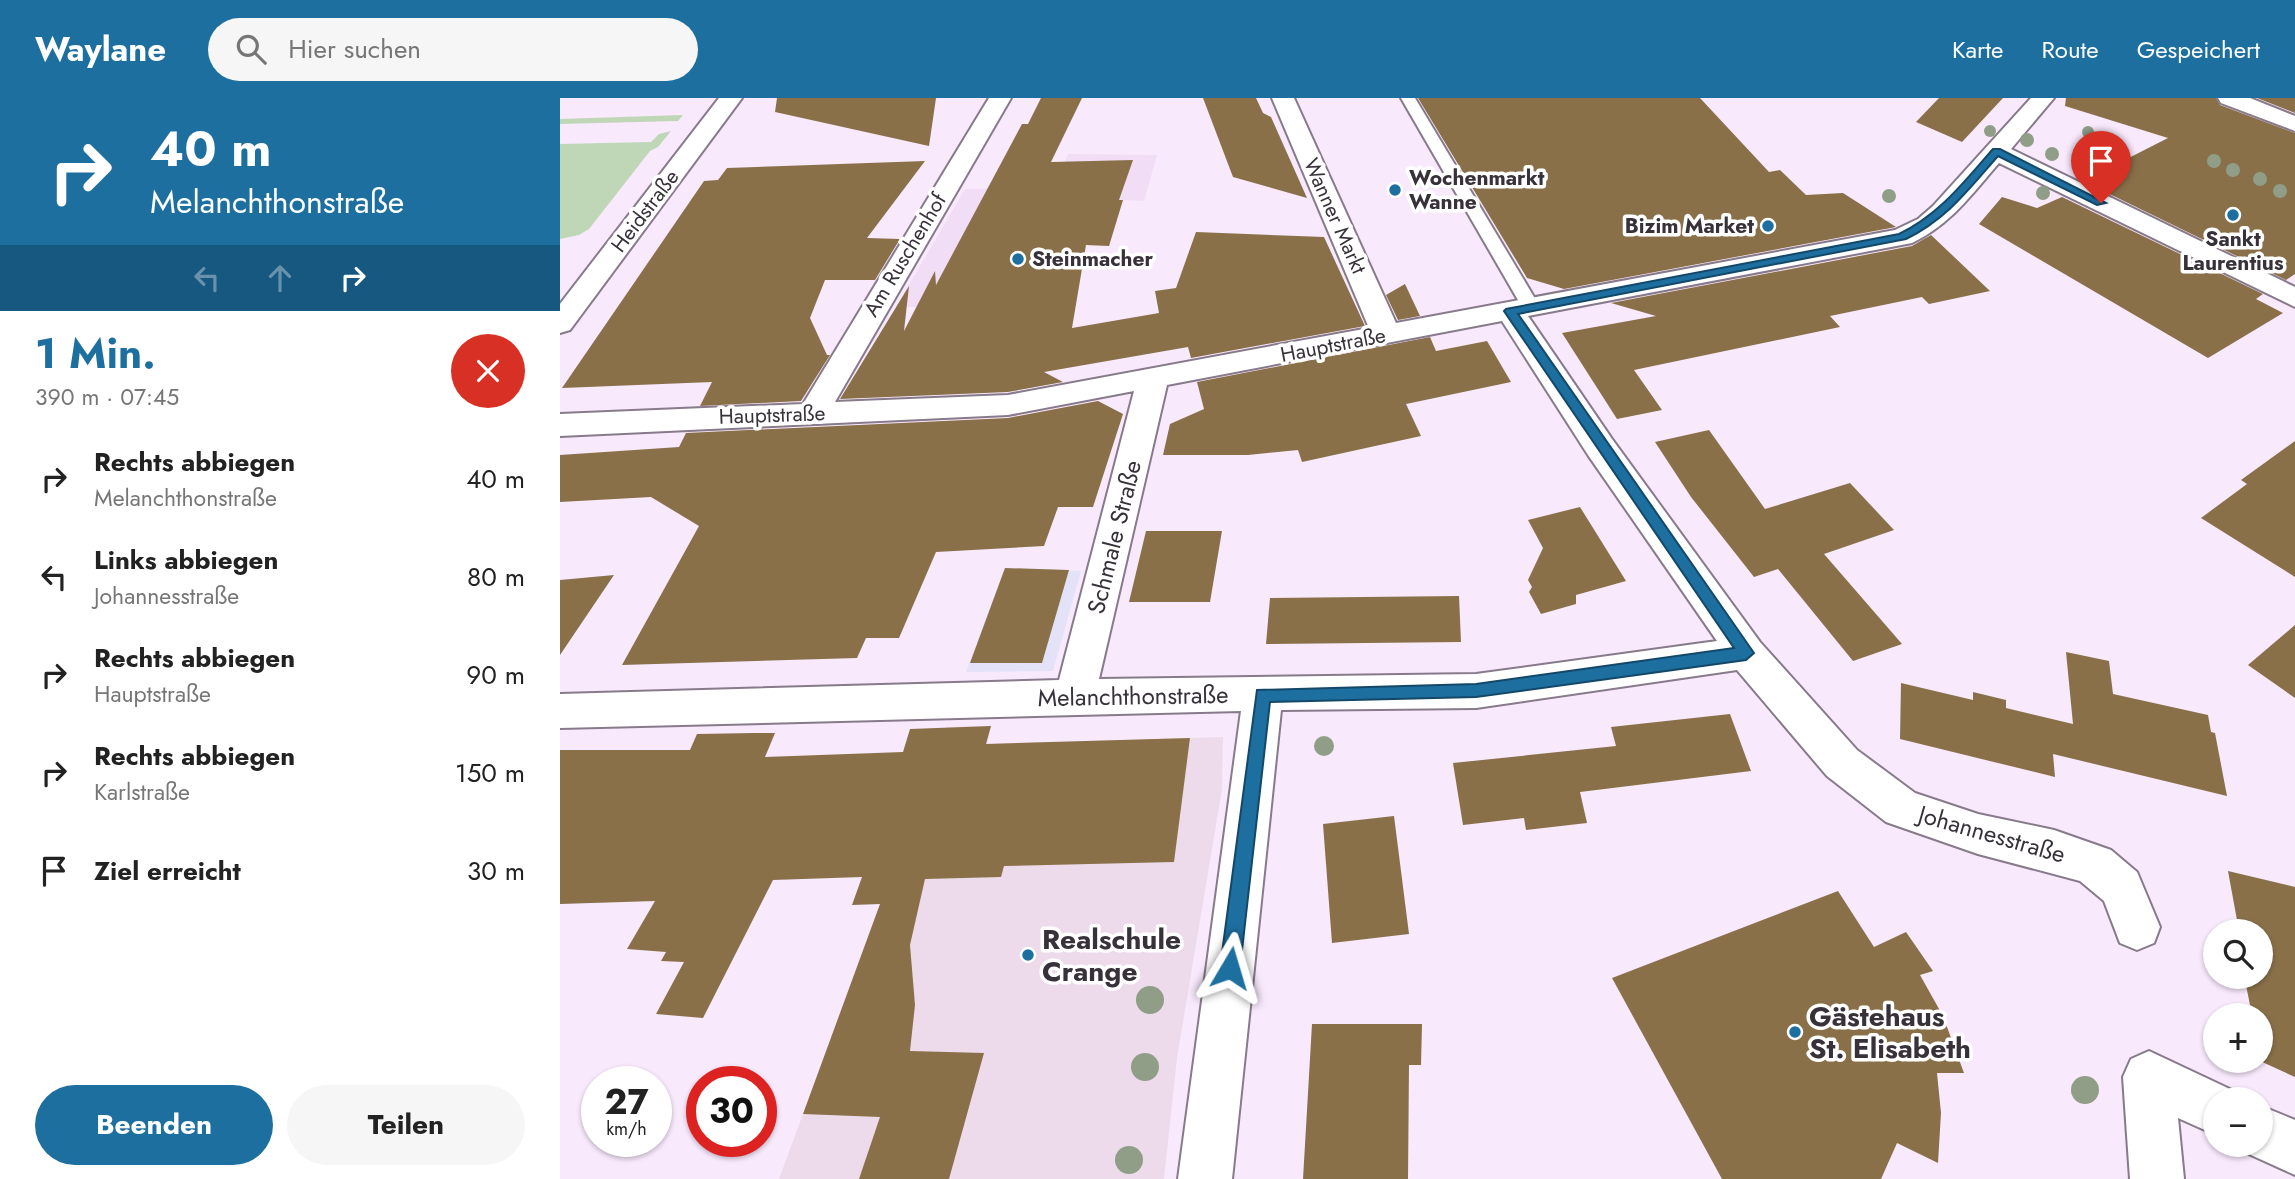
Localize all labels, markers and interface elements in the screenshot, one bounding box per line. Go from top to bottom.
search box [208,18,698,81]
text: Waylane [35,26,166,73]
icon: search [232,30,270,68]
text: Hier suchen [288,30,421,68]
text: Karte [1952,32,2003,67]
text: Route [2041,32,2099,67]
text: Gespeichert [2137,32,2260,67]
text: 40 m [150,114,272,184]
icon: right [35,126,126,217]
pin [2071,131,2131,203]
icon: arrive [2082,142,2120,180]
street label: Wanner Markt [1296,153,1374,279]
street label: Heidstraße [604,163,686,259]
place label: Wochenmarkt Wanne [1409,163,1545,217]
text: Melanchthonstraße [150,179,404,225]
marker: Wochenmarkt Wanne [1387,182,1403,198]
street label: Am Ruschenhof [856,187,954,322]
marker: Sankt Laurentius [2225,207,2241,223]
place label: Bizim Market [1625,211,1754,241]
marker: Bizim Market [1760,218,1776,234]
place label: Sankt Laurentius [2182,224,2284,278]
place label: Steinmacher [1032,244,1154,274]
marker: Steinmacher [1010,251,1026,267]
icon: left [188,259,226,297]
icon: ahead [261,259,299,297]
icon: right [334,259,372,297]
street label: Hauptstraße [1278,320,1388,370]
text: 1 Min. [35,323,156,384]
button: close [451,334,525,408]
text: 390 m · 07:45 [35,380,179,414]
street label: Hauptstraße [718,398,826,432]
text: Rechts abbiegen [94,443,295,481]
street label: Schmale Straße [1078,457,1150,617]
icon: right [35,460,73,498]
text: 40 m [466,460,525,498]
text: Melanchthonstraße [94,481,277,515]
text: Links abbiegen [94,541,278,579]
icon: left [35,558,73,596]
text: 80 m [467,558,525,596]
text: Johannesstraße [94,579,239,613]
text: Rechts abbiegen [94,639,295,677]
icon: right [35,656,73,694]
text: 90 m [466,656,525,694]
text: Hauptstraße [94,677,211,711]
street label: Melanchthonstraße [1037,677,1229,715]
text: Rechts abbiegen [94,737,295,775]
icon: right [35,754,73,792]
text: 150 m [455,754,525,792]
text: Karlstraße [94,775,190,809]
street label: Johannesstraße [1912,795,2070,872]
icon: arrive [35,852,73,890]
text: Ziel erreicht [94,852,241,890]
text: 30 m [467,852,525,890]
place label: Realschule Crange [1042,919,1181,992]
map controls [2203,919,2273,1157]
button: search [2203,919,2273,989]
position arrow [1193,931,1267,1005]
marker: Realschule Crange [1020,947,1036,963]
place label: Gästehaus St. Elisabeth [1809,996,1971,1069]
button: + [2203,1003,2273,1073]
marker: Gästehaus St. Elisabeth [1787,1024,1803,1040]
speed limit sign: 30 [686,1066,777,1157]
text: 27 [604,1077,649,1127]
button: Beenden [35,1085,273,1165]
button: Teilen [287,1085,525,1165]
button: − [2203,1087,2273,1157]
text: km/h [606,1116,647,1142]

